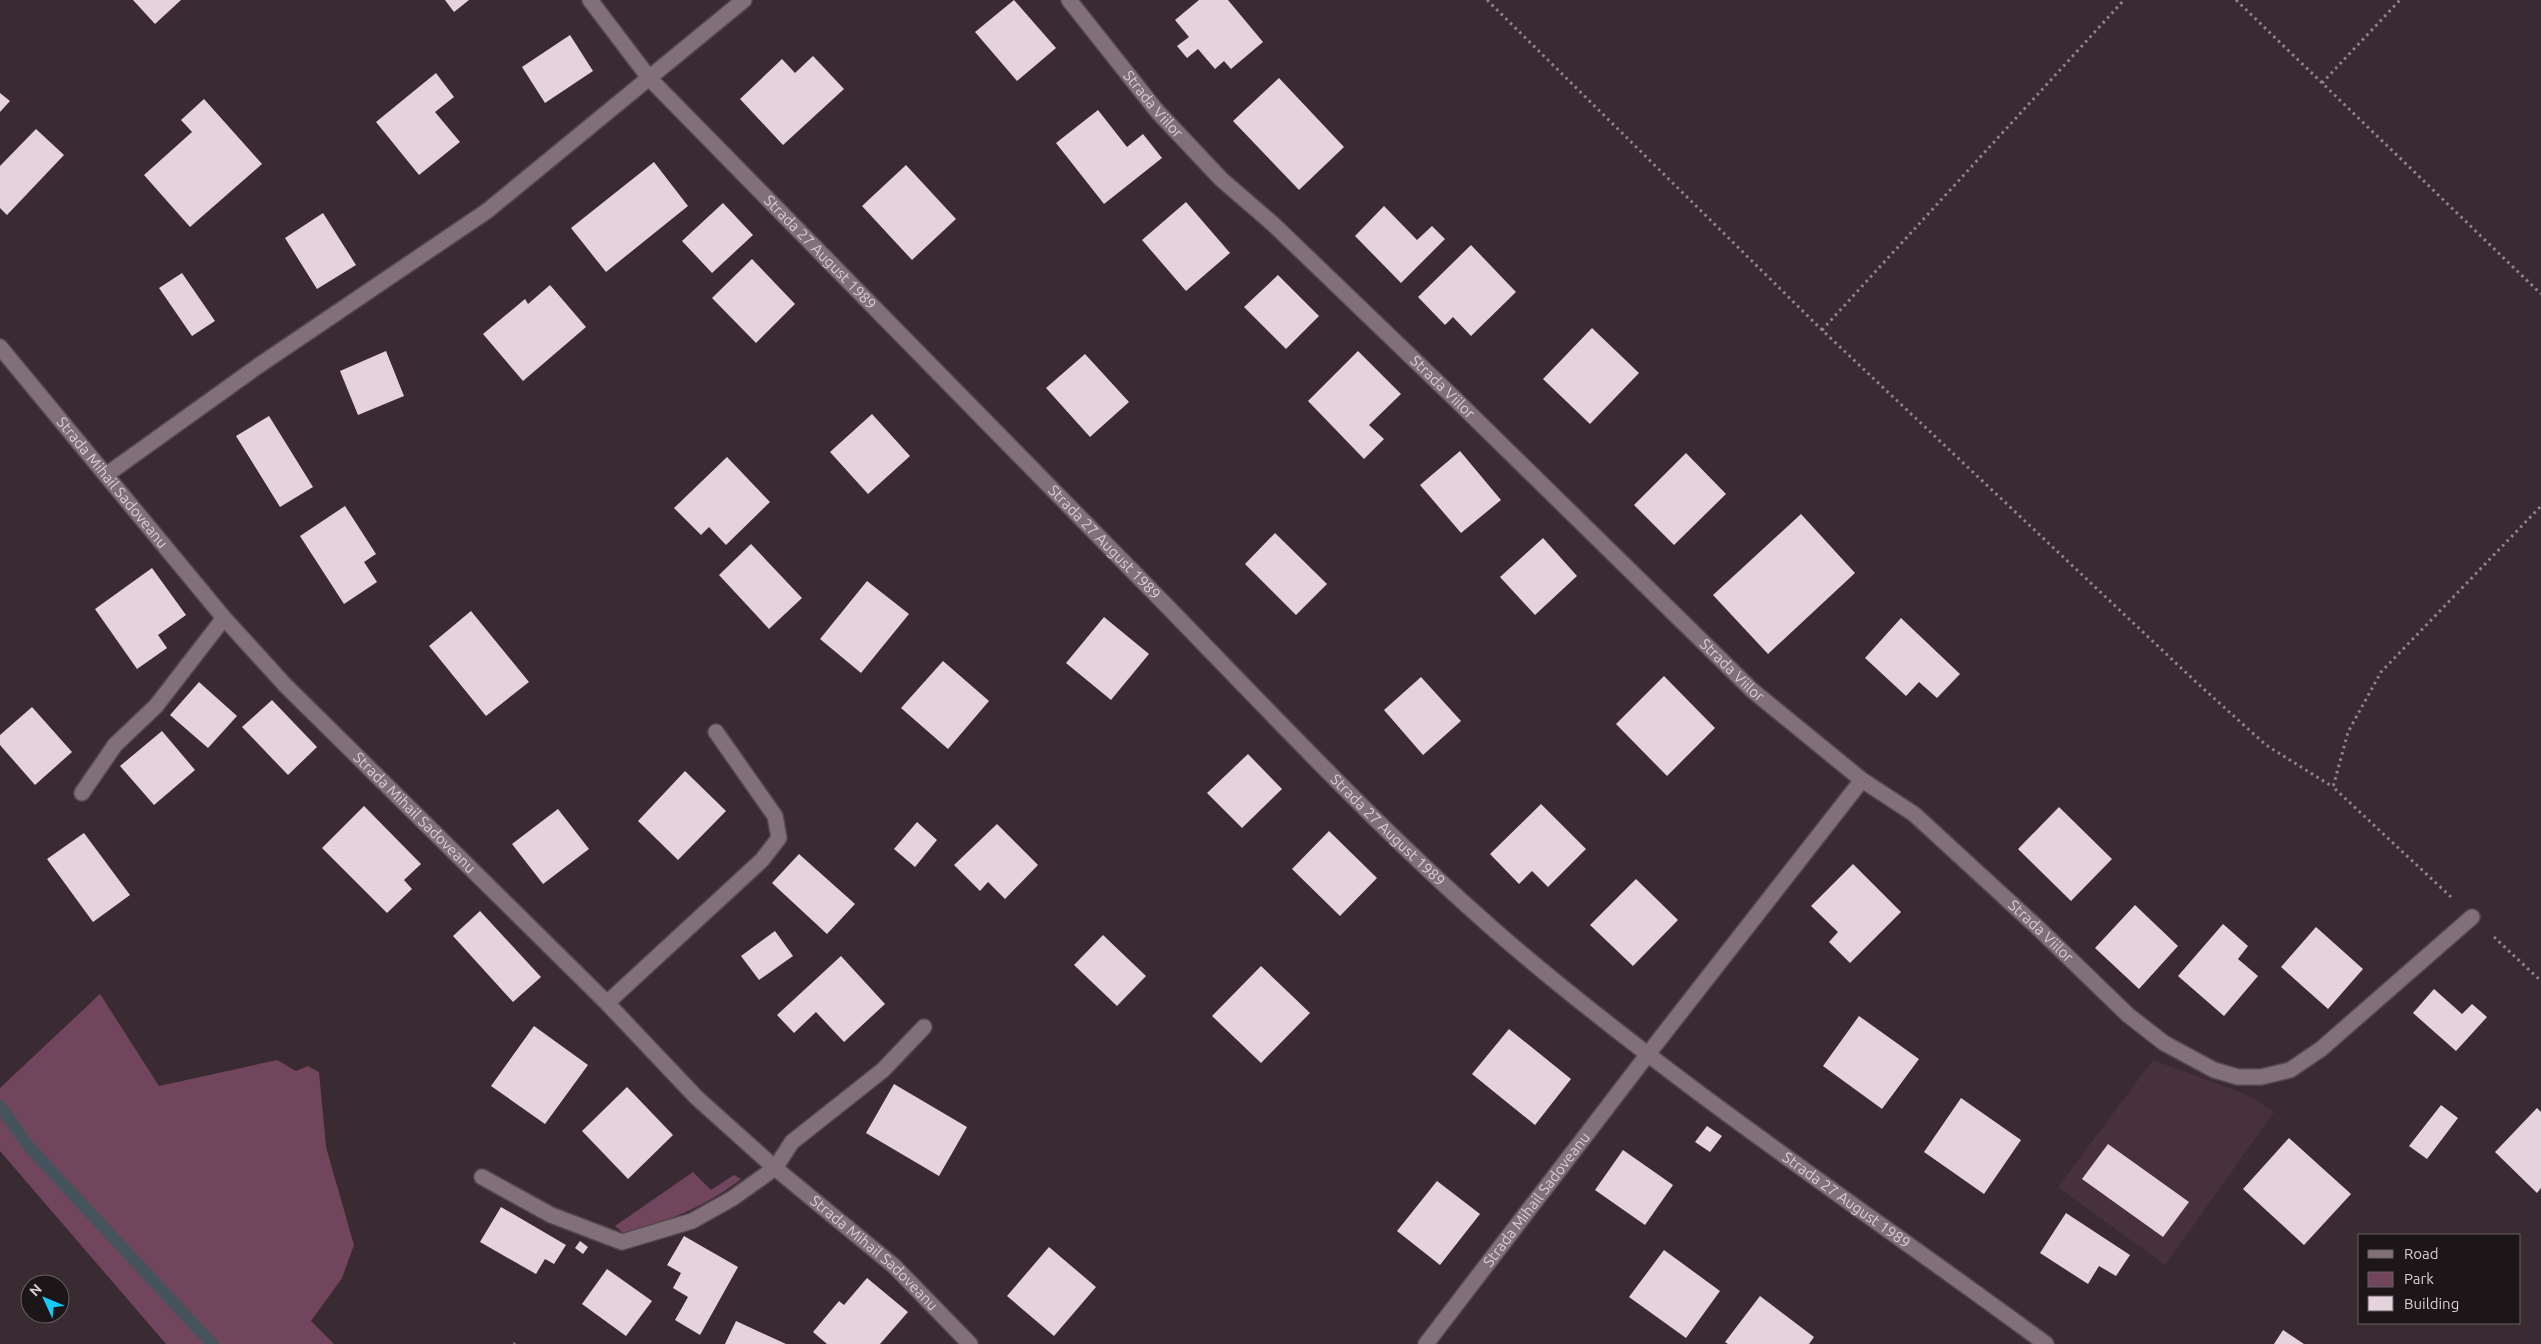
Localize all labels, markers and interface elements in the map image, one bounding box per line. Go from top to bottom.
street label: Strada Viilor [1120,67,1187,141]
street label: Strada 27 August 1989 [761,191,880,312]
street label: Strada Viilor [1407,352,1479,422]
street label: Strada Mihail Sadoveanu [53,413,172,551]
street label: Strada 27 August 1989 [1045,481,1164,602]
street label: Strada Viilor [1697,635,1768,705]
street label: Strada Mihail Sadoveanu [350,748,479,876]
street label: Strada 27 August 1989 [1327,770,1449,889]
street label: Strada Viilor [2005,896,2077,966]
street label: Strada Mihail Sadoveanu [1479,1129,1593,1270]
street label: Strada 27 August 1989 [1780,1148,1914,1251]
street label: Strada Mihail Sadoveanu [807,1192,941,1314]
legend [2358,1234,2521,1324]
text: Road [2404,1245,2439,1262]
text: Park [2404,1270,2434,1287]
north arrow [20,1274,70,1324]
text: N [26,1281,45,1299]
text: Building [2404,1295,2459,1312]

